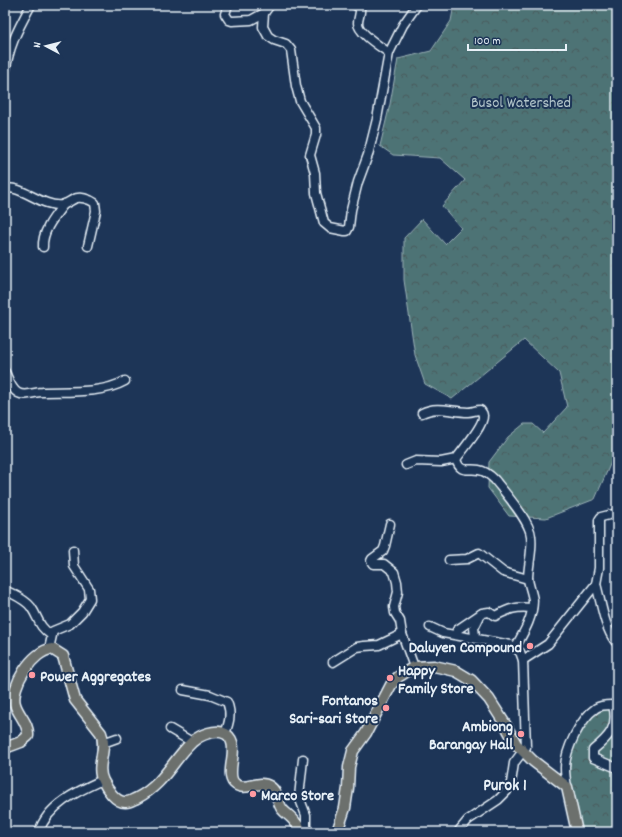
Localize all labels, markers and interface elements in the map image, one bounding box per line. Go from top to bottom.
north arrow [26,26,66,66]
scale bar [468,26,566,52]
text: 100 m [474,33,501,50]
text: N [30,41,46,49]
park label: Busol Watershed [471,92,571,115]
place label: Daluyen Compound [409,637,522,660]
marker: Daluyen Compound [525,641,535,651]
place label: Happy Family Store [398,660,474,701]
place label: Power Aggregates [40,666,152,689]
marker: Power Aggregates [27,670,37,680]
marker: Happy Family Store [385,673,395,683]
place label: Fontanos Sari-sari Store [289,690,378,731]
marker: Fontanos Sari-sari Store [381,703,391,713]
place label: Ambiong Barangay Hall [429,716,513,757]
marker: Ambiong Barangay Hall [516,729,526,739]
district label: Purok 1 [483,775,527,799]
place label: Marco Store [261,785,334,808]
marker: Marco Store [248,789,258,799]

